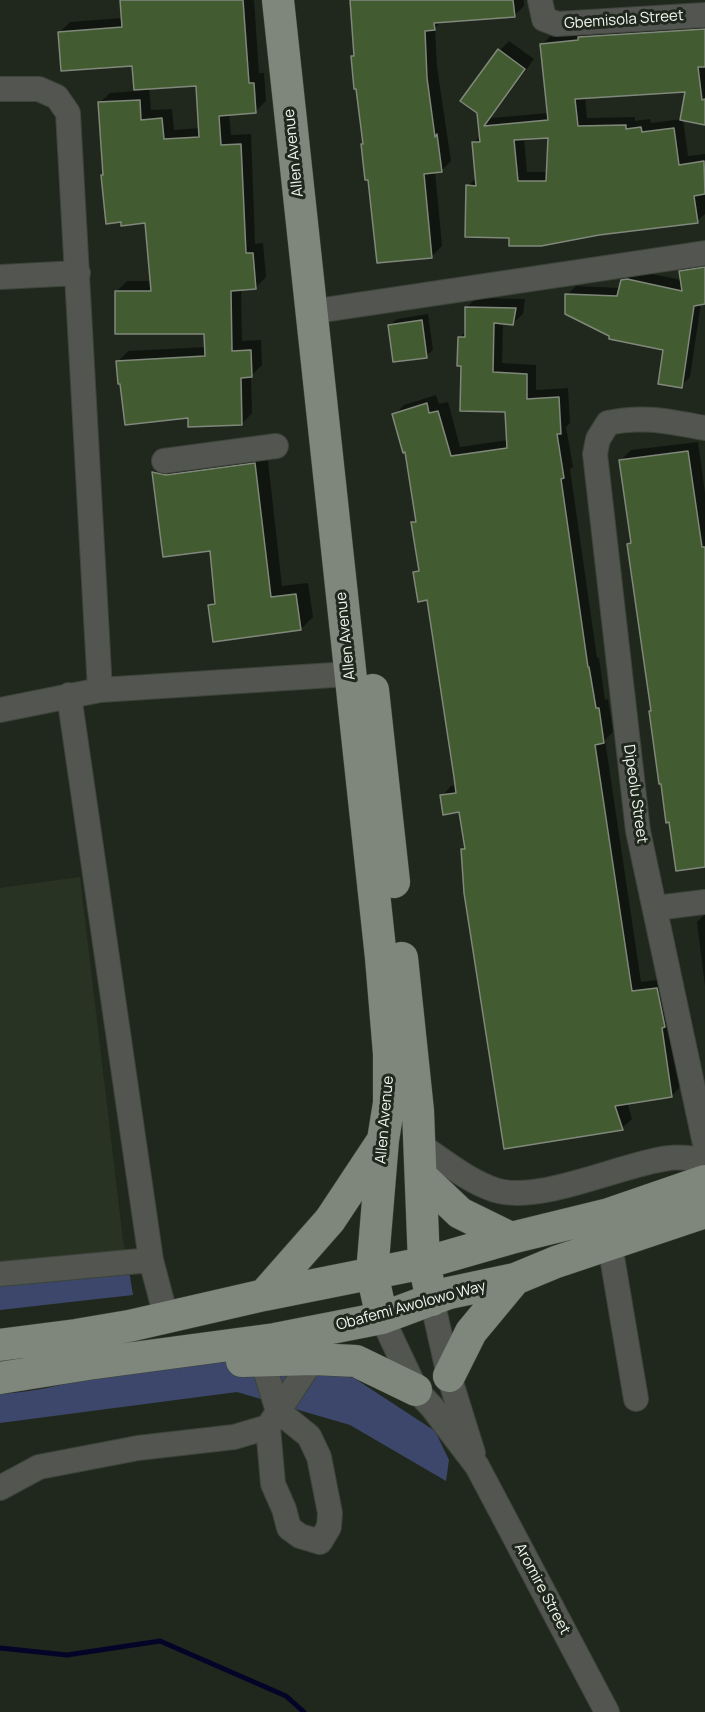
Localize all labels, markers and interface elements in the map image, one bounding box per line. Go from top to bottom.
street label: Gbemisola Street [564,7,684,33]
street label: Allen Avenue [280,108,308,198]
street label: Allen Avenue [332,591,360,681]
street label: Dipeolu Street [619,743,651,845]
street label: Allen Avenue [372,1075,398,1165]
street label: Obafemi Awolowo Way [334,1277,488,1335]
street label: Aromire Street [510,1540,574,1638]

